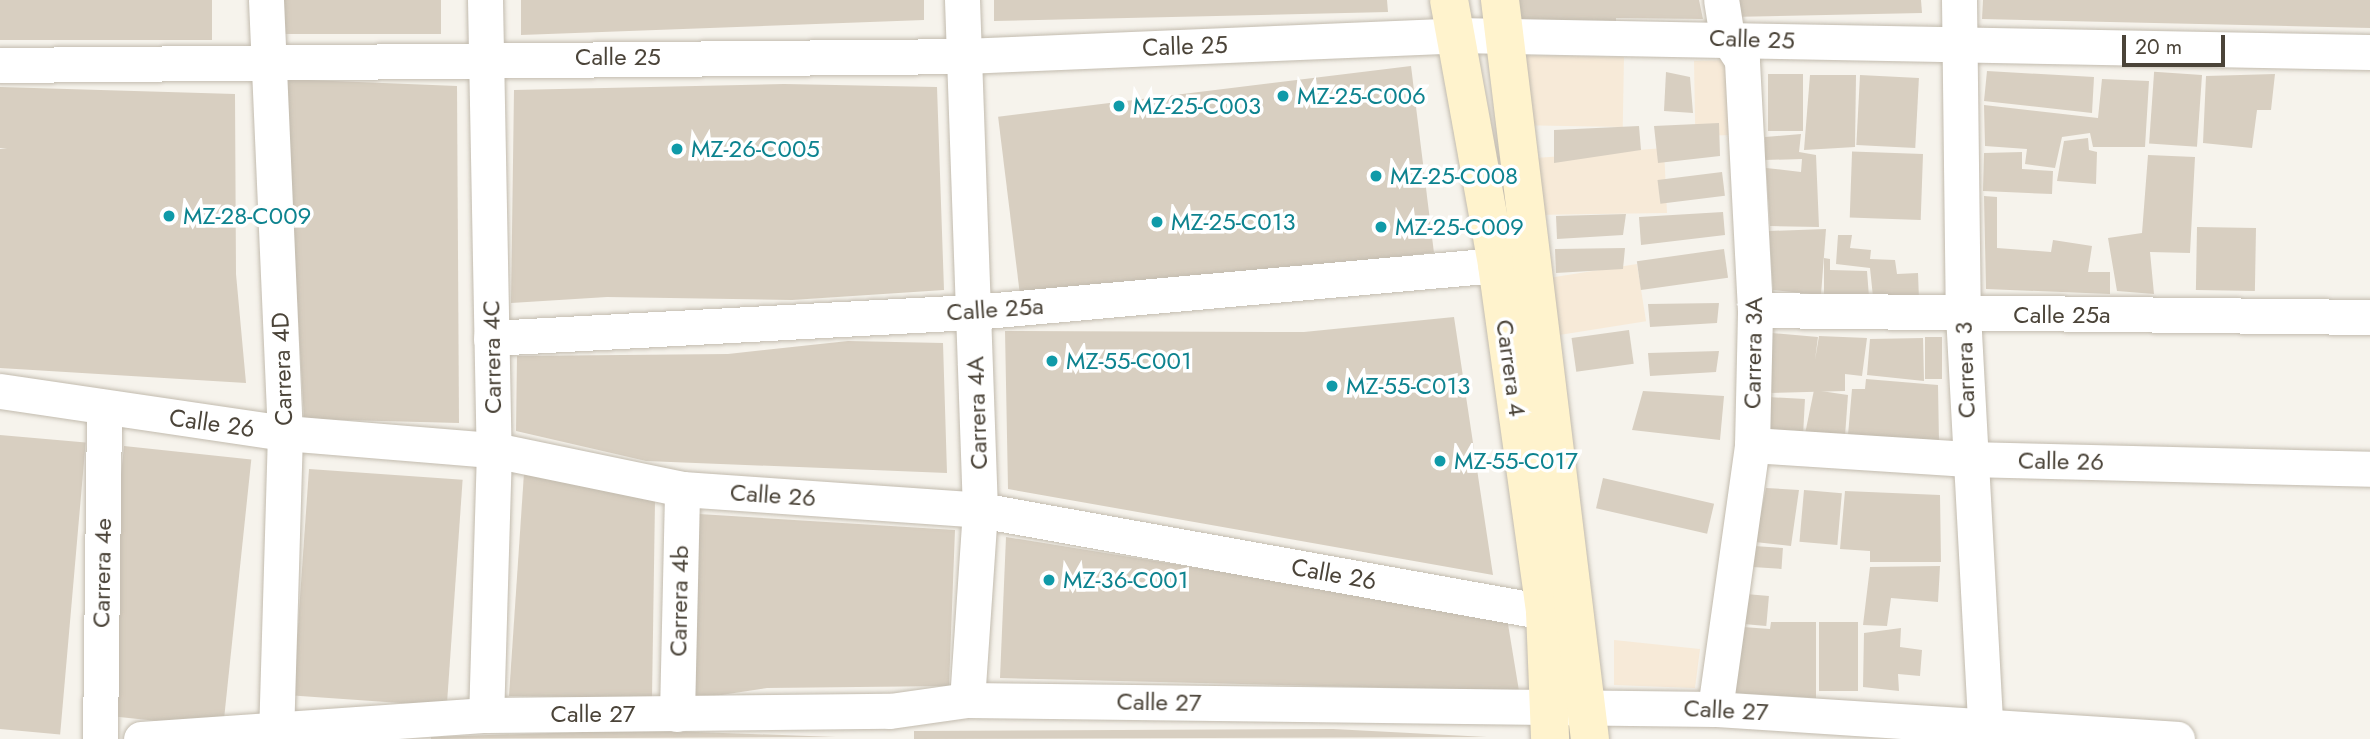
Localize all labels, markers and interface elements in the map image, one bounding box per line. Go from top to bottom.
scale bar [2125,21,2228,65]
street label: Calle 25 [1709,23,1795,55]
street label: Calle 25 [1142,30,1228,62]
text: 20 m [2135,32,2182,62]
street label: Calle 25 [575,43,661,71]
place label: MZ-25-C006 [1297,82,1426,110]
marker: MZ-25-C006 [1275,88,1291,104]
place label: MZ-25-C003 [1133,92,1261,120]
marker: MZ-25-C003 [1111,98,1127,114]
place label: MZ-26-C005 [691,135,820,163]
marker: MZ-26-C005 [669,141,685,157]
place label: MZ-25-C008 [1390,162,1518,190]
marker: MZ-25-C008 [1368,168,1384,184]
place label: MZ-28-C009 [183,202,311,230]
marker: MZ-28-C009 [161,208,177,224]
place label: MZ-25-C013 [1171,208,1296,236]
place label: MZ-25-C009 [1395,213,1524,241]
marker: MZ-25-C013 [1149,214,1165,230]
marker: MZ-25-C009 [1373,219,1389,235]
street label: Calle 25a [945,291,1045,327]
street label: Carrera 3A [1738,297,1768,409]
street label: Carrera 4C [477,300,507,414]
street label: Calle 25a [2013,301,2111,329]
street label: Carrera 4D [266,312,298,426]
street label: Carrera 4 [1490,318,1532,418]
street label: Carrera 3 [1949,321,1981,419]
place label: MZ-55-C001 [1066,347,1192,375]
marker: MZ-55-C001 [1044,353,1060,369]
street label: Carrera 4A [961,356,993,470]
place label: MZ-55-C013 [1346,372,1470,400]
marker: MZ-55-C013 [1324,378,1340,394]
street label: Calle 26 [167,403,257,443]
street label: Calle 26 [2018,446,2104,476]
place label: MZ-55-C017 [1454,447,1578,475]
marker: MZ-55-C017 [1432,453,1448,469]
street label: Calle 26 [729,478,817,512]
street label: Carrera 4e [87,518,117,628]
street label: Carrera 4b [664,545,694,657]
street label: Calle 26 [1289,552,1379,596]
place label: MZ-36-C001 [1063,566,1189,594]
marker: MZ-36-C001 [1041,572,1057,588]
street label: Calle 27 [1116,687,1202,717]
street label: Calle 27 [1683,693,1769,727]
street label: Calle 27 [551,700,635,728]

